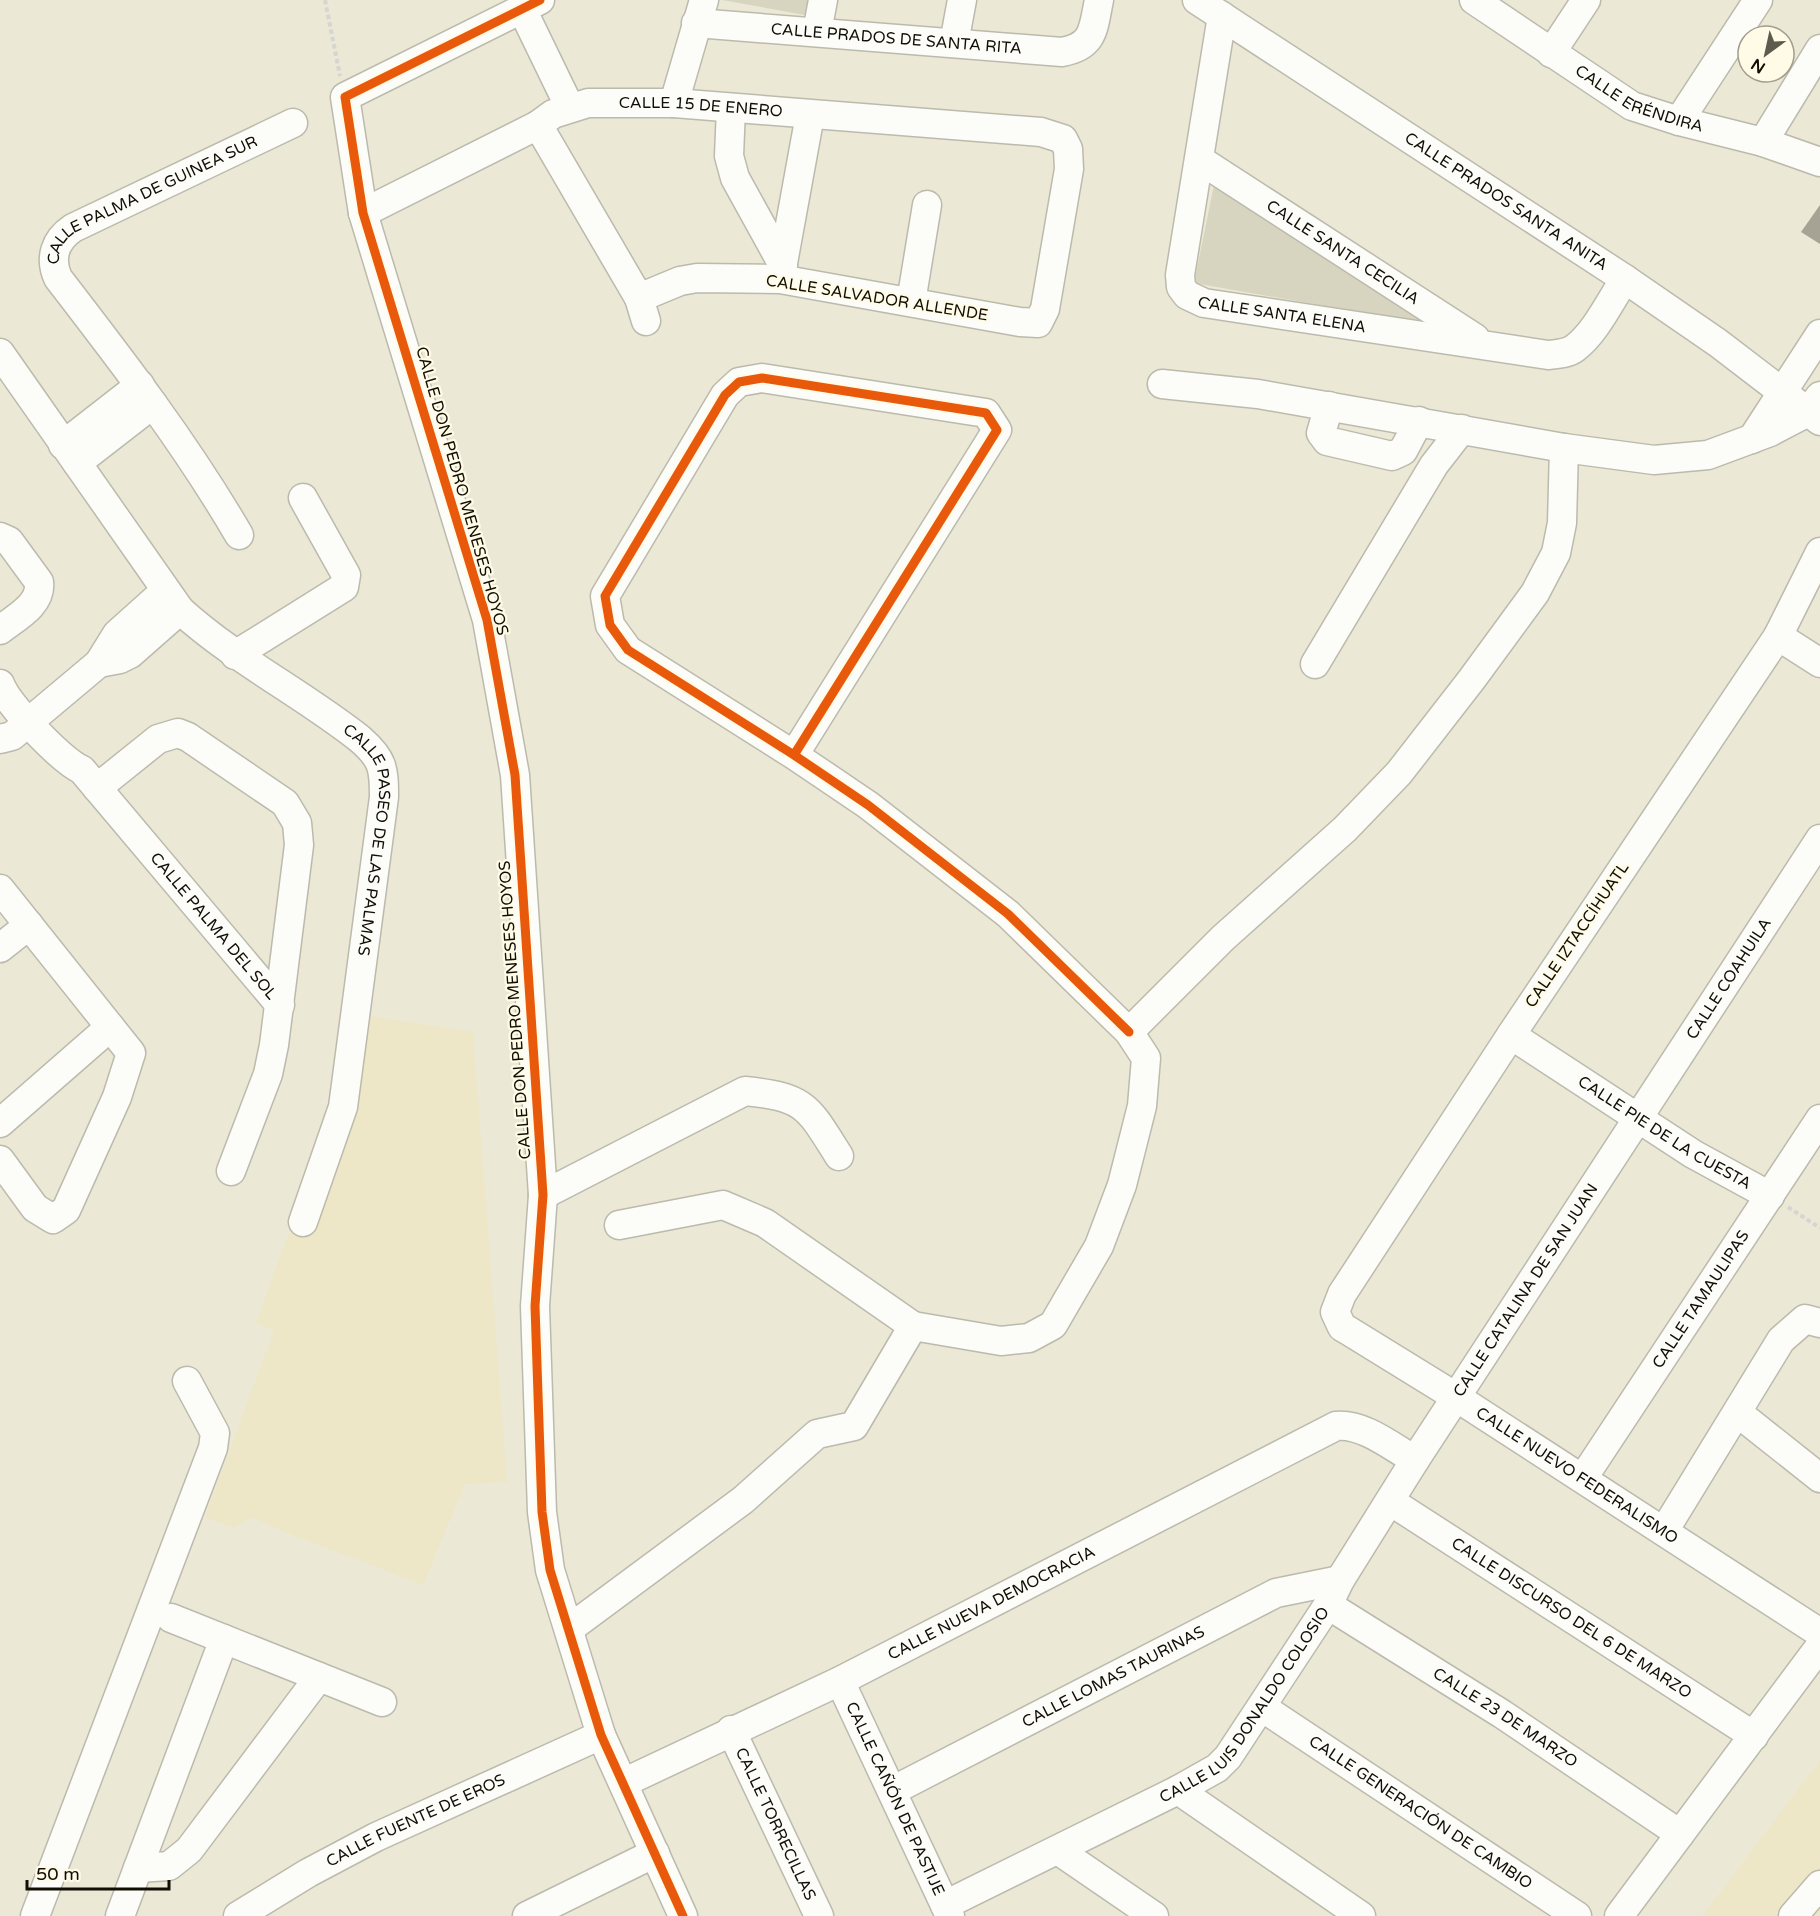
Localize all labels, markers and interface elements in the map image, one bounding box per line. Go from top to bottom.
street label: CALLE PRADOS DE SANTA RITA [770,19,1023,59]
north arrow [1736,24,1796,84]
text: N [1748,54,1769,78]
street label: CALLE ERÉNDIRA [1571,61,1705,137]
street label: CALLE 15 DE ENERO [619,93,783,122]
street label: CALLE PRADOS SANTA ANITA [1401,128,1612,275]
street label: CALLE PALMA DE GUINEA SUR [44,131,261,265]
street label: CALLE SANTA CECILIA [1263,196,1423,309]
street label: CALLE SALVADOR ALLENDE [765,271,989,325]
street label: CALLE SANTA ELENA [1194,291,1367,337]
street label: CALLE DON PEDRO MENESES HOYOS [411,344,513,638]
street label: CALLE PASEO DE LAS PALMAS [339,720,394,957]
street label: CALLE PALMA DEL SOL [146,848,281,1004]
street label: CALLE IZTACCÍHUATL [1521,858,1633,1012]
street label: CALLE DON PEDRO MENESES HOYOS [495,860,535,1160]
street label: CALLE COAHUILA [1682,914,1776,1043]
street label: CALLE PIE DE LA CUESTA [1574,1071,1755,1194]
street label: CALLE CATALINA DE SAN JUAN [1449,1180,1603,1401]
street label: CALLE TAMAULIPAS [1648,1226,1754,1372]
street label: CALLE NUEVO FEDERALISMO [1472,1403,1682,1548]
street label: CALLE DISCURSO DEL 6 DE MARZO [1447,1533,1696,1703]
street label: CALLE NUEVA DEMOCRACIA [884,1542,1098,1665]
street label: CALLE LUIS DONALDO COLOSIO [1156,1603,1334,1808]
street label: CALLE LOMAS TAURINAS [1019,1621,1208,1732]
street label: CALLE 23 DE MARZO [1429,1663,1581,1772]
street label: CALLE CAÑÓN DE PASTIJE [841,1699,949,1899]
street label: CALLE GENERACIÓN DE CAMBIO [1305,1731,1536,1894]
street label: CALLE TORRECILLAS [731,1744,820,1904]
street label: CALLE FUENTE DE EROS [323,1770,509,1872]
scale bar [27,1853,170,1891]
text: 50 m [36,1863,80,1885]

